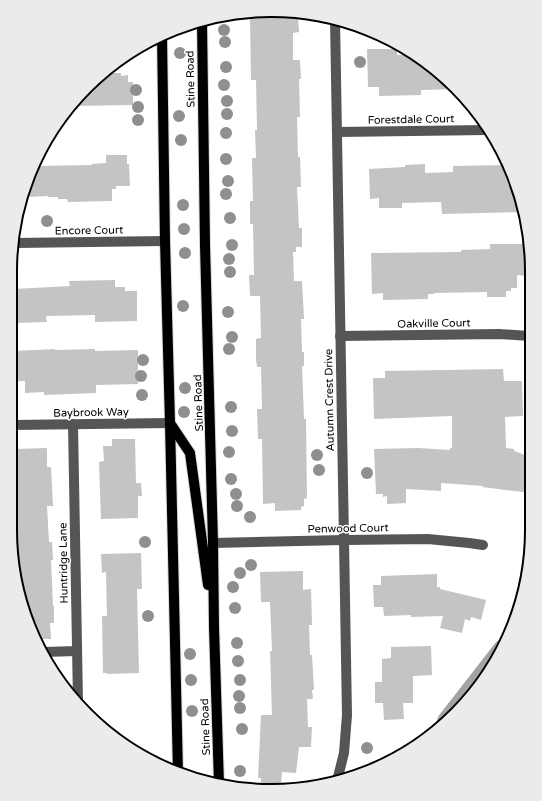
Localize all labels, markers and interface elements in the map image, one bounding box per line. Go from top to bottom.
street label: Stine Road [184,50,197,108]
street label: Forestdale Court [368,112,455,127]
street label: Encore Court [55,223,123,238]
street label: Oakville Court [397,316,471,331]
street label: Autumn Crest Drive [322,349,337,451]
street label: Stine Road [191,374,206,432]
street label: Baybrook Way [53,405,129,420]
street label: Penwood Court [307,521,389,536]
street label: Huntridge Lane [56,522,71,604]
street label: Stine Road [198,698,213,756]

